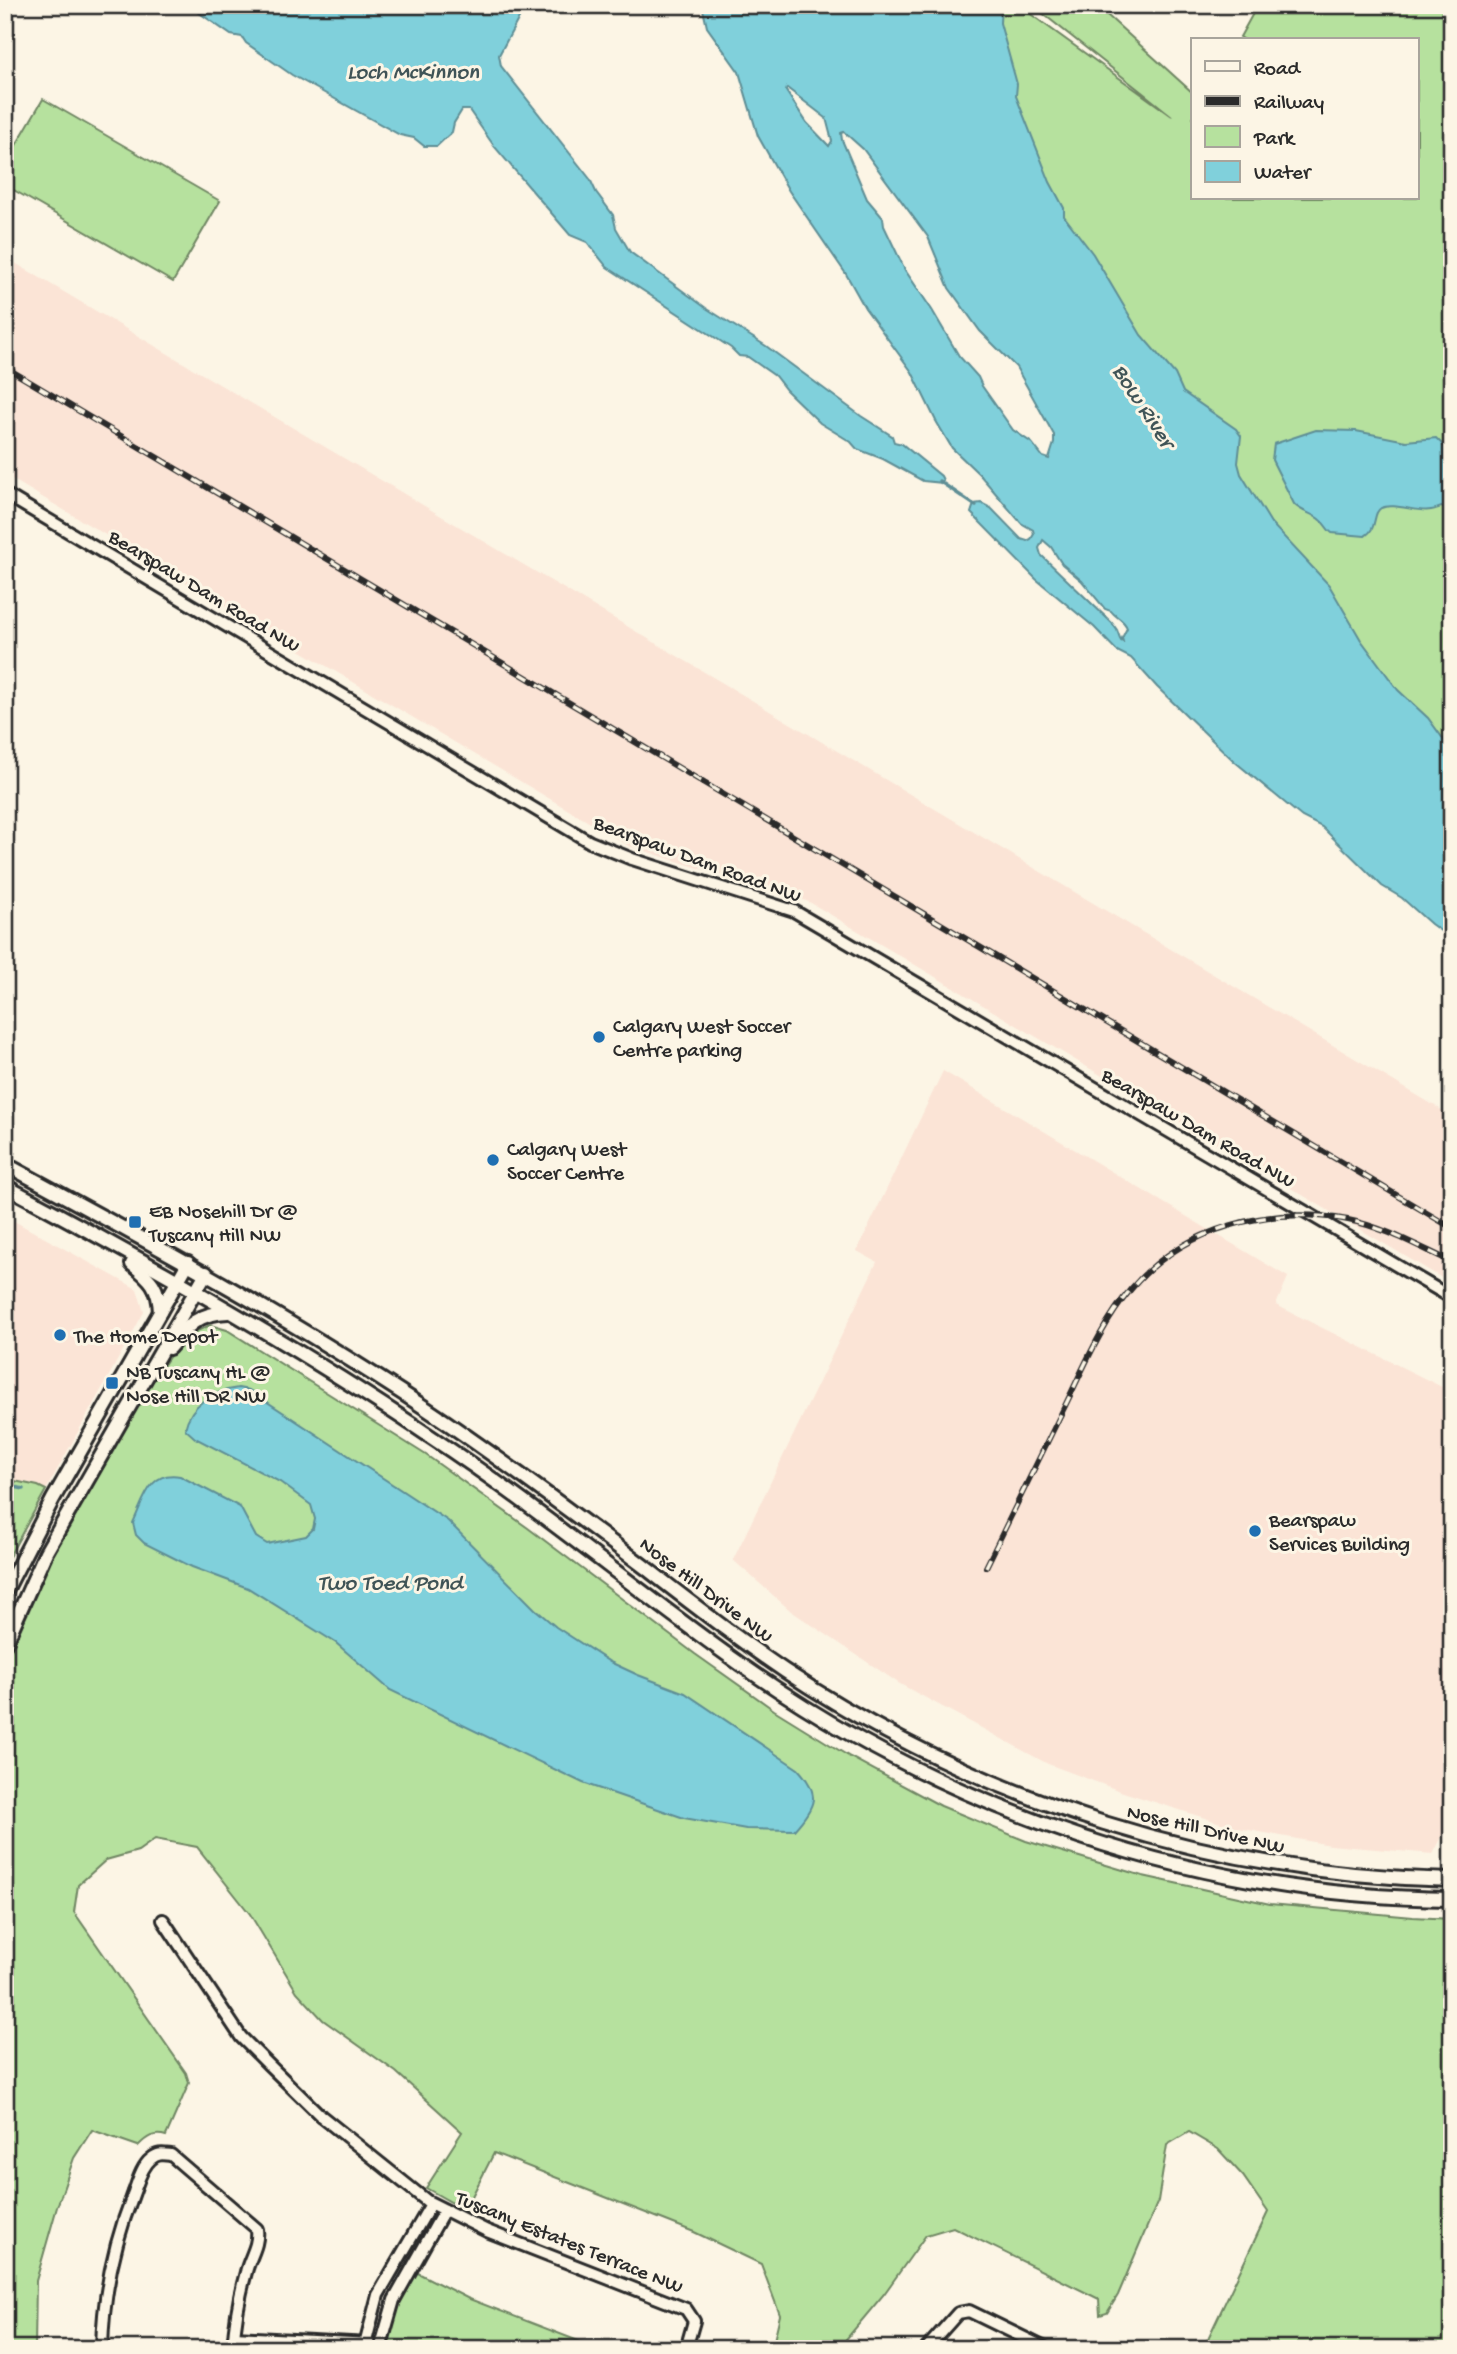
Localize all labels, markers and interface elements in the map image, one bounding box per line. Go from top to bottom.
legend [1191,38,1418,200]
text: Road [1254,58,1302,83]
water label: Loch McKinnon [347,60,480,87]
text: Railway [1254,92,1324,117]
text: Park [1253,128,1297,153]
text: Water [1254,162,1312,187]
water label: Bow River [1105,360,1182,458]
street label: Bearspaw Dam Road NW [102,525,304,660]
street label: Bearspaw Dam Road NW [589,812,804,911]
place label: Calgary West Soccer Centre parking [613,1016,792,1065]
marker: Calgary West Soccer Centre parking [591,1029,607,1045]
street label: Bearspaw Dam Road NW [1095,1064,1299,1196]
place label: Calgary West Soccer Centre [507,1139,628,1188]
marker: Calgary West Soccer Centre [485,1152,501,1168]
place label: EB Nosehill Dr @ Tuscany Hill NW [148,1201,298,1250]
marker: EB Nosehill Dr @ Tuscany Hill NW [127,1214,143,1230]
place label: The Home Depot [73,1326,220,1351]
marker: The Home Depot [52,1327,68,1343]
place label: NB Tuscany HL @ Nose Hill DR NW [126,1362,271,1411]
marker: NB Tuscany HL @ Nose Hill DR NW [104,1375,120,1391]
place label: Bearspaw Services Building [1268,1510,1410,1559]
marker: Bearspaw Services Building [1247,1523,1263,1539]
street label: Nose Hill Drive NW [633,1533,777,1650]
water label: Two Toed Pond [318,1571,465,1598]
street label: Nose Hill Drive NW [1124,1801,1287,1862]
street label: Tuscany Estates Terrace NW [450,2187,686,2301]

